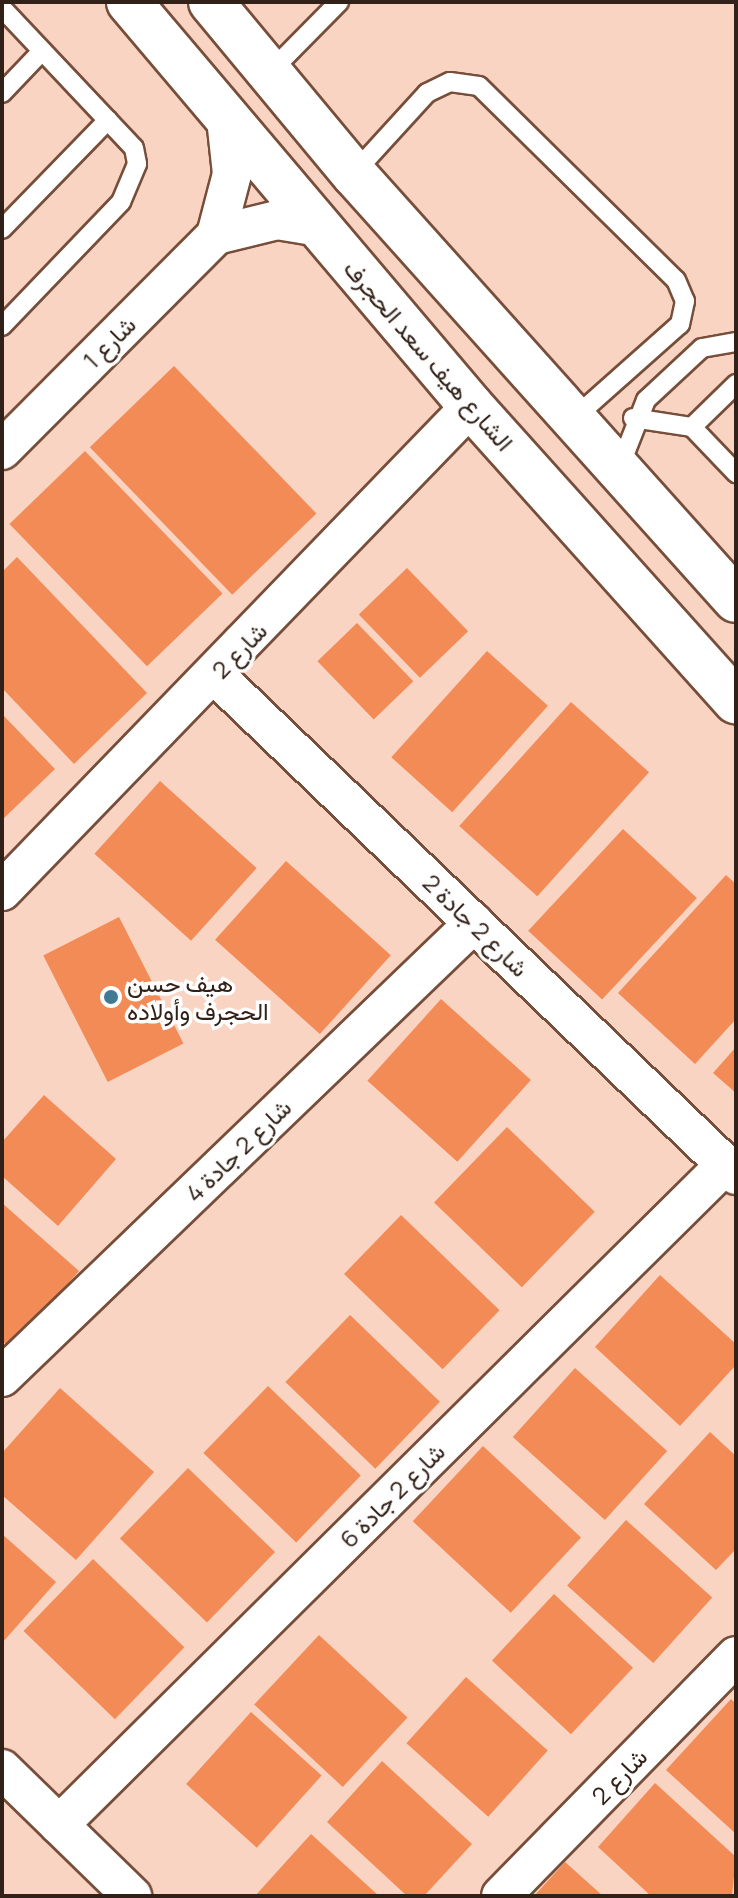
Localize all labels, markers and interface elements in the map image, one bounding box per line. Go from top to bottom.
street label: الشارع هيف سعد الحجرف [338,254,520,456]
street label: شارع 1 [77,310,141,374]
street label: شارع 2 [205,616,273,684]
street label: شارع 2 جادة 2 [417,868,535,982]
place label: هيف حسن الحجرف وأولاده [127,969,269,1025]
marker: هيف حسن الحجرف وأولاده [102,988,120,1006]
street label: شارع 2 جادة 4 [179,1093,297,1207]
street label: شارع 2 جادة 6 [334,1437,450,1553]
street label: شارع 2 [585,1742,653,1810]

